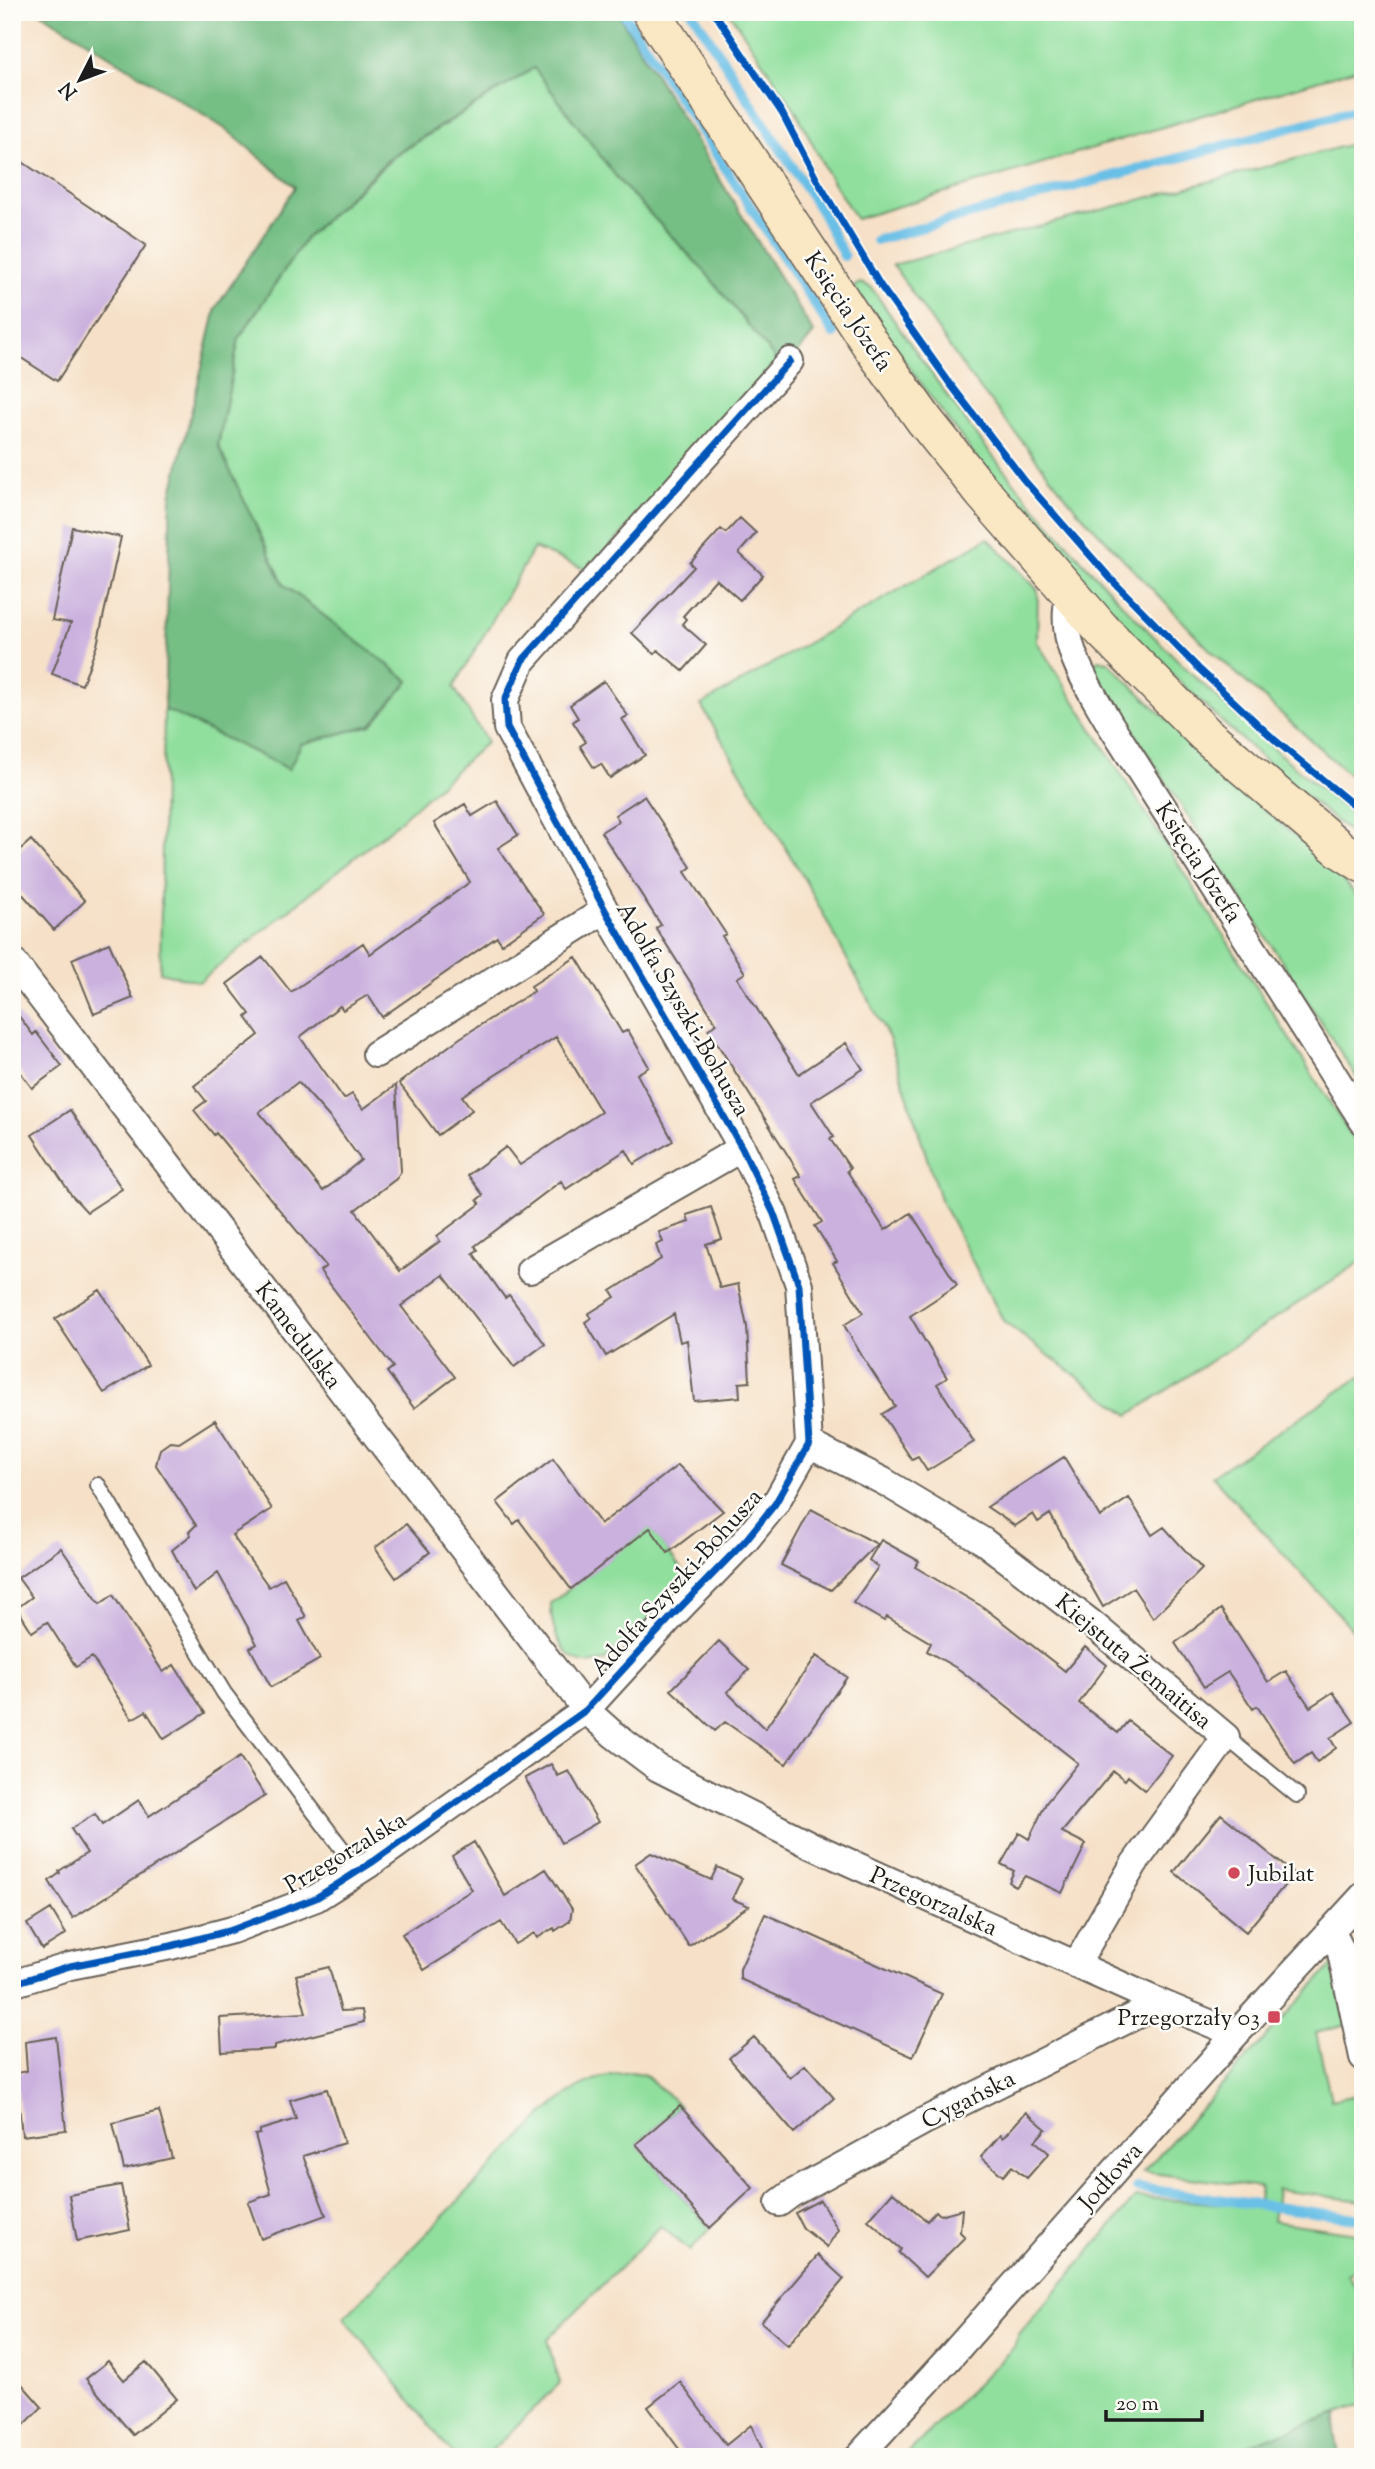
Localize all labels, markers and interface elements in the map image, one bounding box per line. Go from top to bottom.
north arrow [46,46,116,116]
text: N [54,75,84,104]
street label: Księcia Józefa [795,245,900,379]
street label: Księcia Józefa [1145,796,1249,930]
street label: Adolfa Szyszki-Bohusza [607,896,758,1124]
street label: Kamedulska [246,1275,349,1397]
street label: Adolfa Szyszki-Bohusza [584,1482,771,1685]
street label: Kiejstuta Żemaitisa [1047,1587,1218,1738]
street label: Przegorzalska [279,1804,413,1903]
place label: Jubilat [1246,1858,1314,1892]
street label: Przegorzalska [864,1860,1002,1946]
marker: Jubilat [1226,1865,1242,1881]
place label: Przegorzały 03 [1118,2002,1260,2036]
marker: Przegorzały 03 [1266,2009,1282,2025]
street label: Cygańska [916,2063,1022,2139]
street label: Jodłowa [1070,2136,1151,2221]
scale bar [1106,2378,1202,2422]
text: 20 m [1116,2390,1159,2420]

